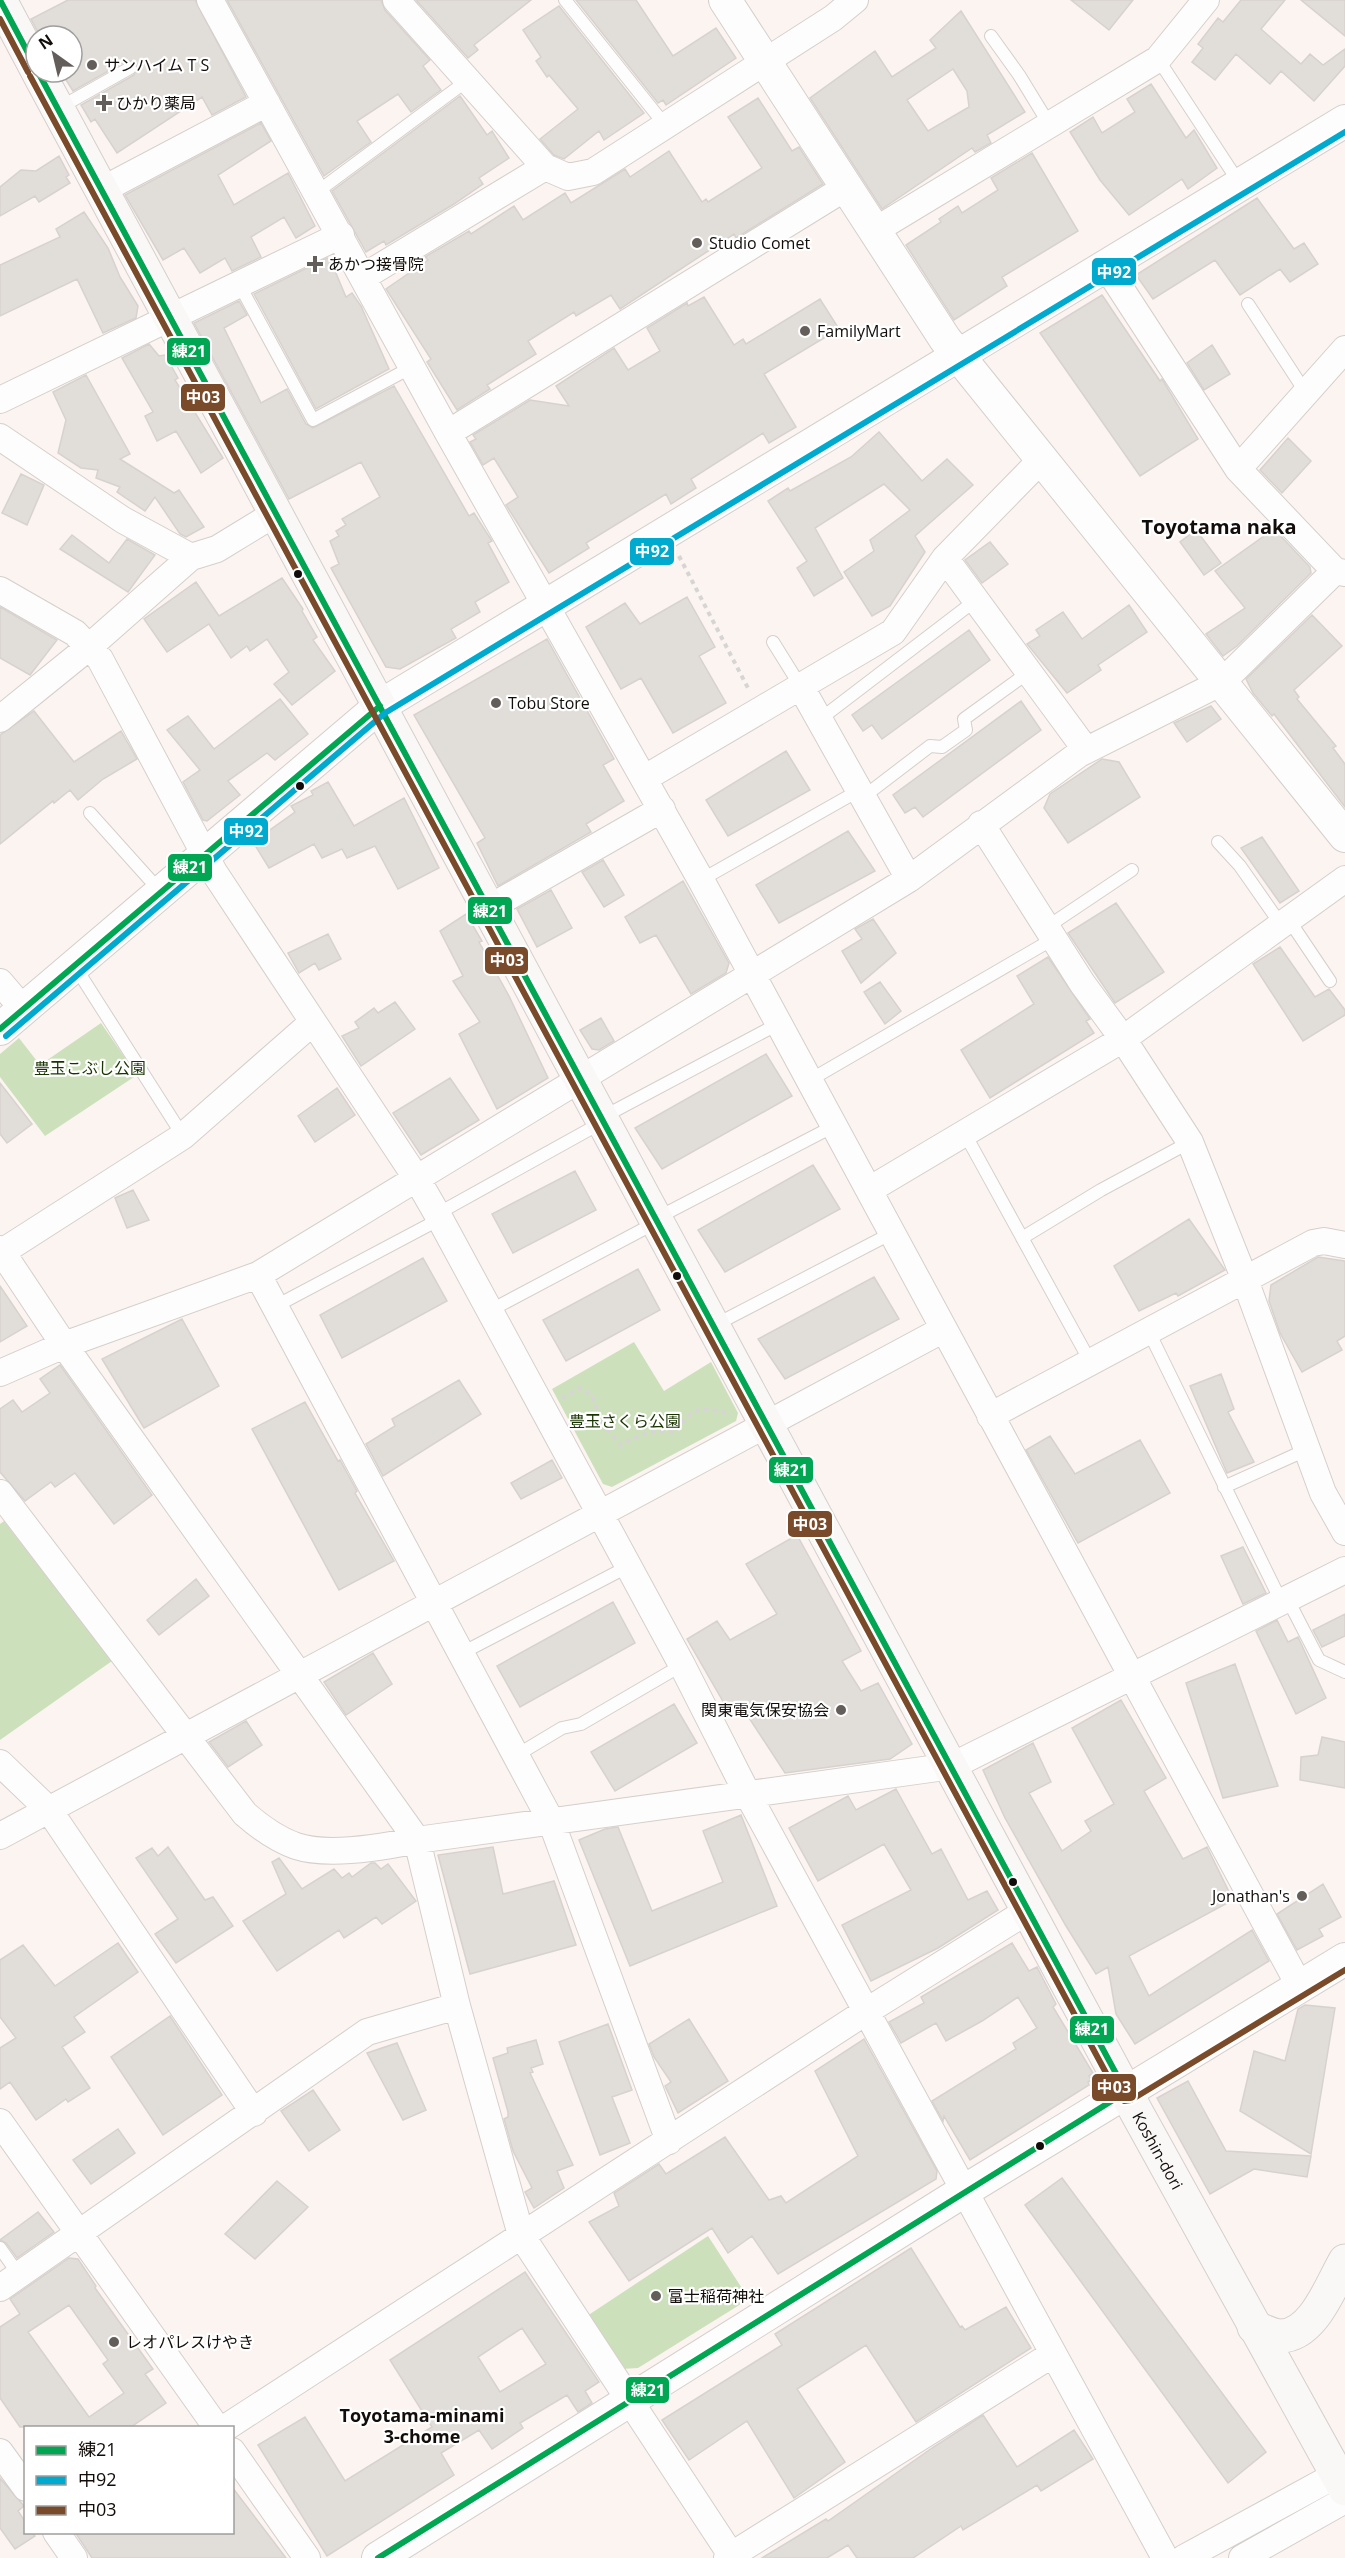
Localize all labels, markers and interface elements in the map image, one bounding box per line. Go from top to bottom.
north arrow [24,24,84,84]
text: N [34,29,57,54]
place label: サンハイム T S [104,54,209,76]
marker: サンハイム T S [85,58,99,72]
place label: ひかり薬局 [116,92,196,114]
marker: ひかり薬局 [97,96,111,110]
place label: Studio Comet [709,232,810,254]
marker: Studio Comet [690,236,704,250]
place label: あかつ接骨院 [328,253,424,275]
marker: あかつ接骨院 [306,255,324,273]
line badge: 中92 [1091,257,1137,286]
text: 中92 [1097,261,1131,283]
place label: FamilyMart [817,320,901,342]
marker: FamilyMart [798,324,812,338]
line badge: 練21 [166,337,211,366]
text: 練21 [172,340,206,362]
line badge: 中03 [180,383,226,412]
text: 中03 [186,386,220,408]
district label: Toyotama naka [1141,513,1297,540]
line badge: 中92 [629,537,675,566]
text: 中92 [635,540,669,562]
unlabelled marker [292,568,304,580]
place label: Tobu Store [508,692,590,714]
marker: Tobu Store [489,696,503,710]
unlabelled marker [294,780,306,792]
line badge: 中92 [223,817,269,846]
text: 中92 [229,820,263,842]
line badge: 練21 [167,853,213,882]
text: 練21 [173,856,207,878]
line badge: 練21 [467,896,513,925]
text: 練21 [473,900,507,922]
line badge: 中03 [484,946,529,975]
text: 中03 [490,949,524,971]
park label: 豊玉こぶし公園 [34,1057,146,1079]
unlabelled marker [671,1270,683,1282]
park label: 豊玉さくら公園 [569,1410,681,1432]
line badge: 練21 [768,1456,814,1484]
text: 練21 [774,1459,808,1481]
line badge: 中03 [787,1510,833,1538]
text: 中03 [793,1513,827,1535]
place label: 関東電気保安協会 [701,1699,829,1721]
marker: 関東電気保安協会 [834,1703,848,1717]
unlabelled marker [1007,1876,1019,1888]
place label: Jonathan's [1210,1885,1290,1907]
marker: Jonathan's [1295,1889,1309,1903]
line badge: 練21 [1069,2015,1115,2044]
text: 練21 [1075,2018,1109,2040]
line badge: 中03 [1091,2073,1137,2102]
text: 中03 [1097,2076,1131,2098]
street label: Koshin-dori [1127,2108,1188,2193]
unlabelled marker [1034,2140,1046,2152]
place label: 富士稲荷神社 [668,2285,764,2307]
marker: 富士稲荷神社 [649,2289,663,2303]
place label: レオパレスけやき [126,2331,254,2353]
marker: レオパレスけやき [107,2335,121,2349]
line badge: 練21 [625,2376,670,2404]
text: 練21 [631,2379,665,2401]
district label: Toyotama-minami 3-chome [339,2403,505,2448]
legend [24,2426,234,2534]
text: 練21 [78,2437,117,2461]
text: 中92 [78,2467,117,2491]
text: 中03 [78,2497,117,2521]

